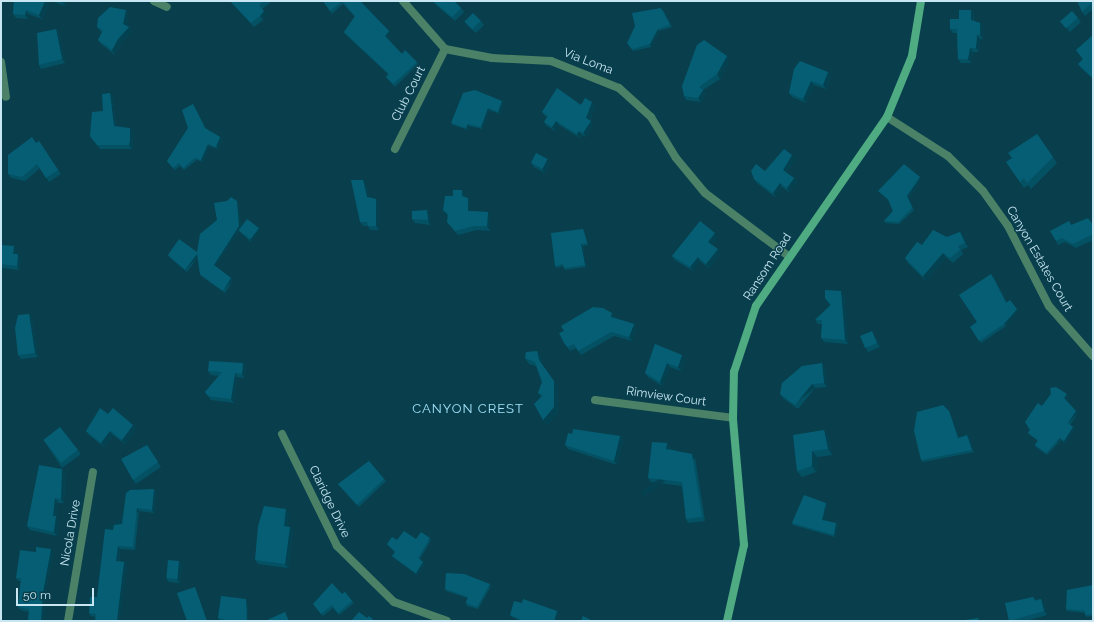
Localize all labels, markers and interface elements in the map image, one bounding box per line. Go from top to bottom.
street label: Via Loma [561,46,615,78]
street label: Club Court [389,64,429,124]
street label: Canyon Estates Court [1003,204,1075,314]
street label: Ransom Road [741,231,795,303]
street label: Rimview Court [625,384,707,410]
district label: CANYON CREST [412,401,524,417]
street label: Claridge Drive [305,464,353,540]
street label: Nicola Drive [58,499,84,567]
scale bar [18,580,96,606]
text: 50 m [23,588,51,602]

